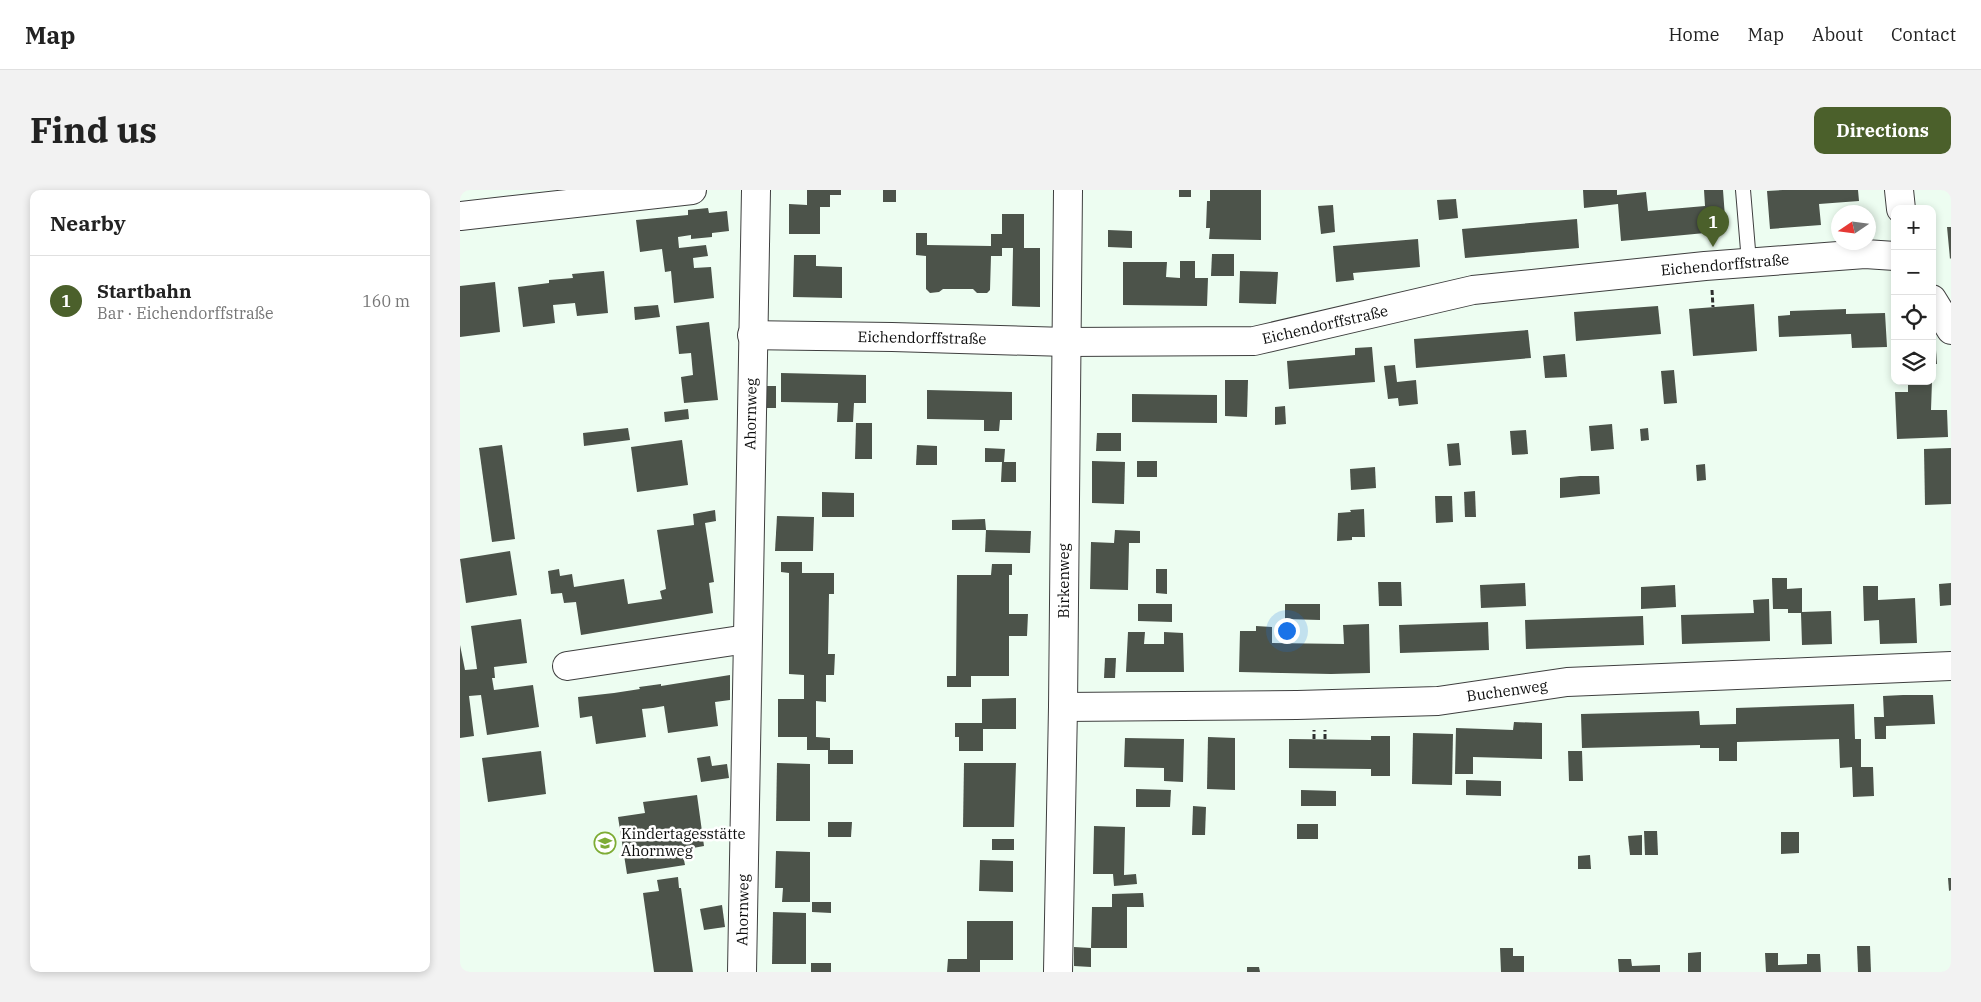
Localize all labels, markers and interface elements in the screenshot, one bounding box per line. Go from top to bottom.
text: Map [25,19,75,51]
text: Home [1668,23,1720,46]
text: Map [1748,23,1784,46]
text: About [1812,23,1863,46]
text: Contact [1891,23,1956,46]
text: Find us [30,107,157,153]
button: Directions [1814,107,1951,154]
north arrow [1831,205,1876,250]
map controls [1891,205,1936,385]
button: + [1891,205,1936,250]
pin: 1 [1697,206,1729,247]
text: Nearby [50,209,126,237]
street label: Eichendorffstraße [1660,249,1790,280]
button: − [1891,250,1936,295]
text: Startbahn [97,279,192,303]
text: 1 [61,291,71,311]
text: 160 m [362,291,410,311]
button: locate [1891,295,1936,340]
street label: Eichendorffstraße [1260,301,1390,348]
text: Bar · Eichendorffstraße [97,303,274,323]
street label: Eichendorffstraße [857,327,987,348]
button: layers [1891,340,1936,385]
street label: Ahornweg [740,378,761,450]
street label: Birkenweg [1054,543,1073,619]
your location [1274,618,1300,644]
street label: Buchenweg [1465,675,1549,706]
place label: Kindertagesstätte Ahornweg [621,824,746,860]
school or university icon: Kindertagesstätte Ahornweg [593,831,617,855]
street label: Ahornweg [732,874,753,946]

